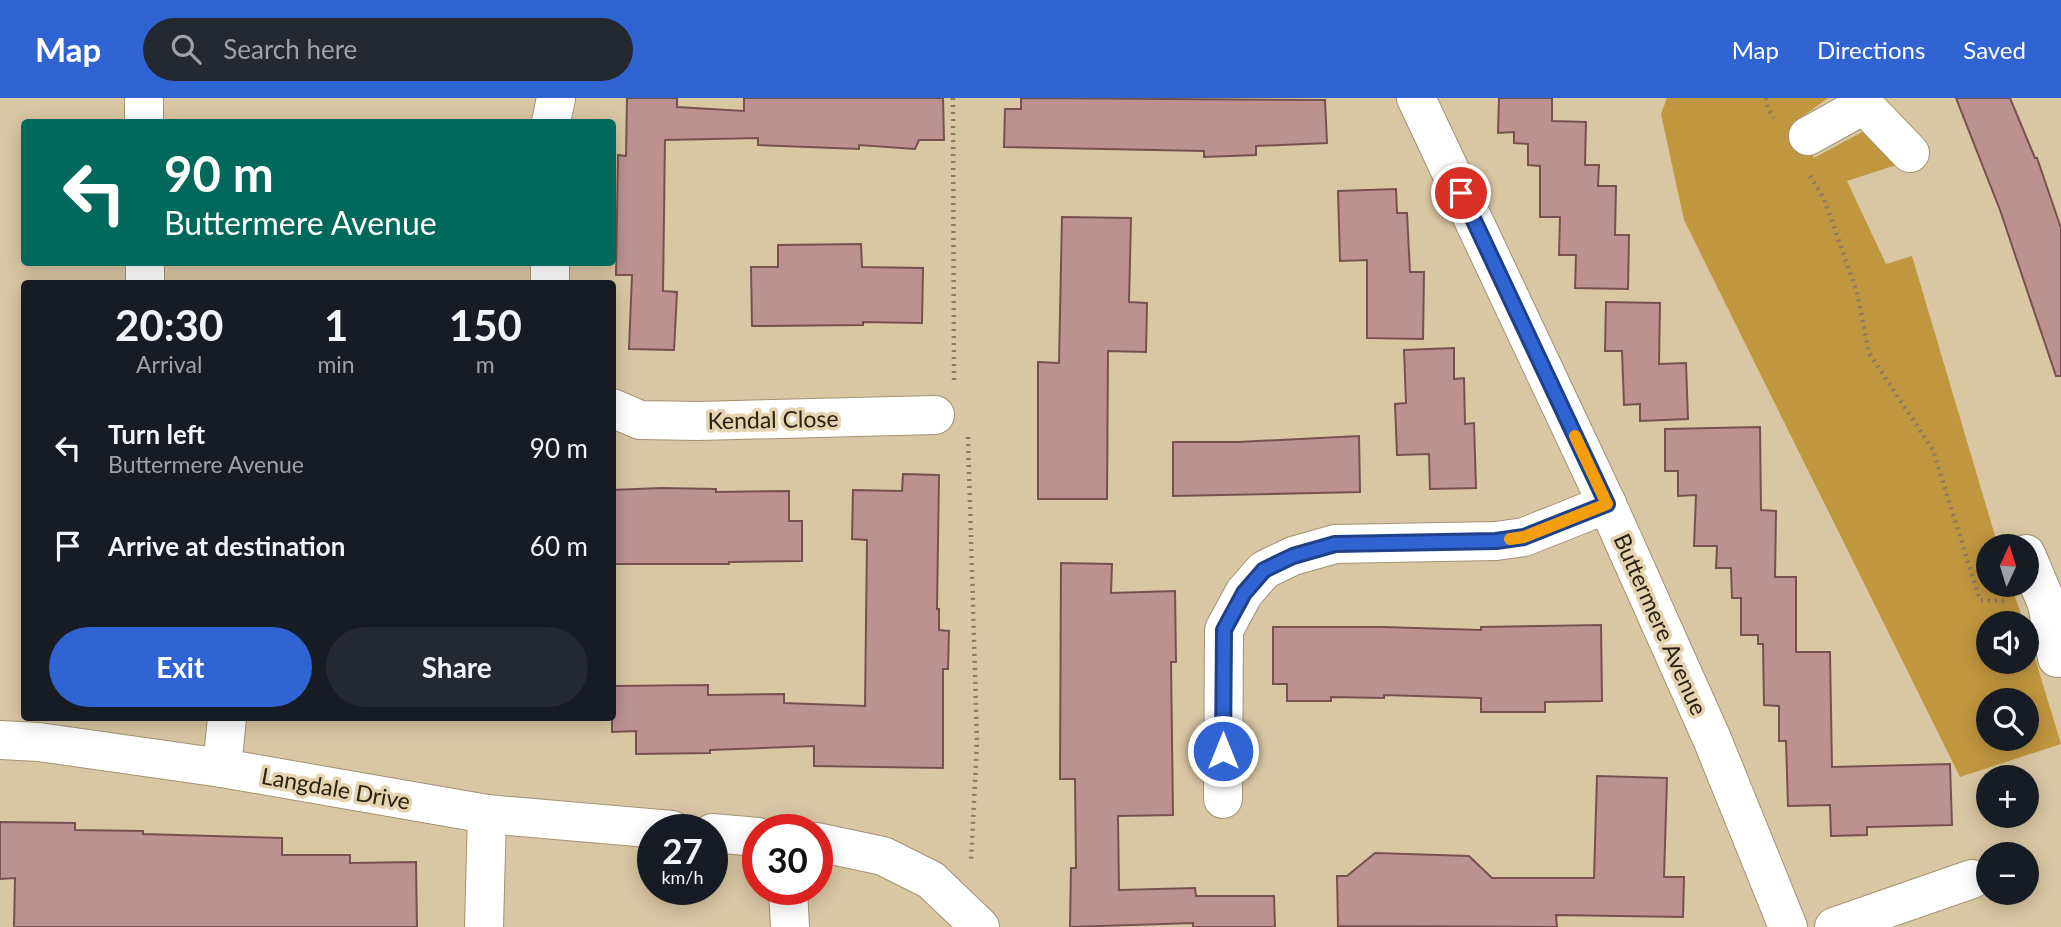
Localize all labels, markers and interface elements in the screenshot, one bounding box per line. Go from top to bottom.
search box [143,18,633,81]
text: Map [35,29,101,69]
icon: search [167,30,205,68]
text: Search here [223,33,357,65]
text: Map [1732,35,1779,64]
text: Directions [1817,35,1925,64]
text: Saved [1963,35,2026,64]
text: 90 m [164,144,274,202]
icon: left [49,147,140,238]
pin [1431,163,1491,223]
icon: arrive [1442,174,1480,212]
text: Buttermere Avenue [164,203,437,242]
text: 20:30 [115,300,223,350]
text: 1 [324,300,348,350]
text: 150 [449,300,522,350]
text: Arrival [136,350,202,378]
text: min [317,350,355,378]
text: m [476,350,495,378]
street label: Kendal Close [707,404,839,434]
text: Turn left [108,418,205,450]
icon: left [49,429,87,467]
text: 90 m [530,432,588,464]
text: Buttermere Avenue [108,450,304,478]
icon: arrive [49,527,87,565]
street label: Buttermere Avenue [1608,529,1714,719]
text: Arrive at destination [108,530,345,562]
text: 60 m [530,530,588,562]
north arrow [1976,534,2039,597]
map controls [1976,534,2039,905]
button: sound [1976,611,2039,674]
button: Exit [49,627,312,707]
button: Share [326,627,588,707]
button: search [1976,688,2039,751]
position arrow [1186,714,1260,788]
street label: Langdale Drive [259,761,413,815]
button: + [1976,765,2039,828]
speed limit sign: 30 [742,814,833,905]
text: 27 [662,829,703,871]
button: − [1976,842,2039,905]
text: km/h [661,866,704,888]

